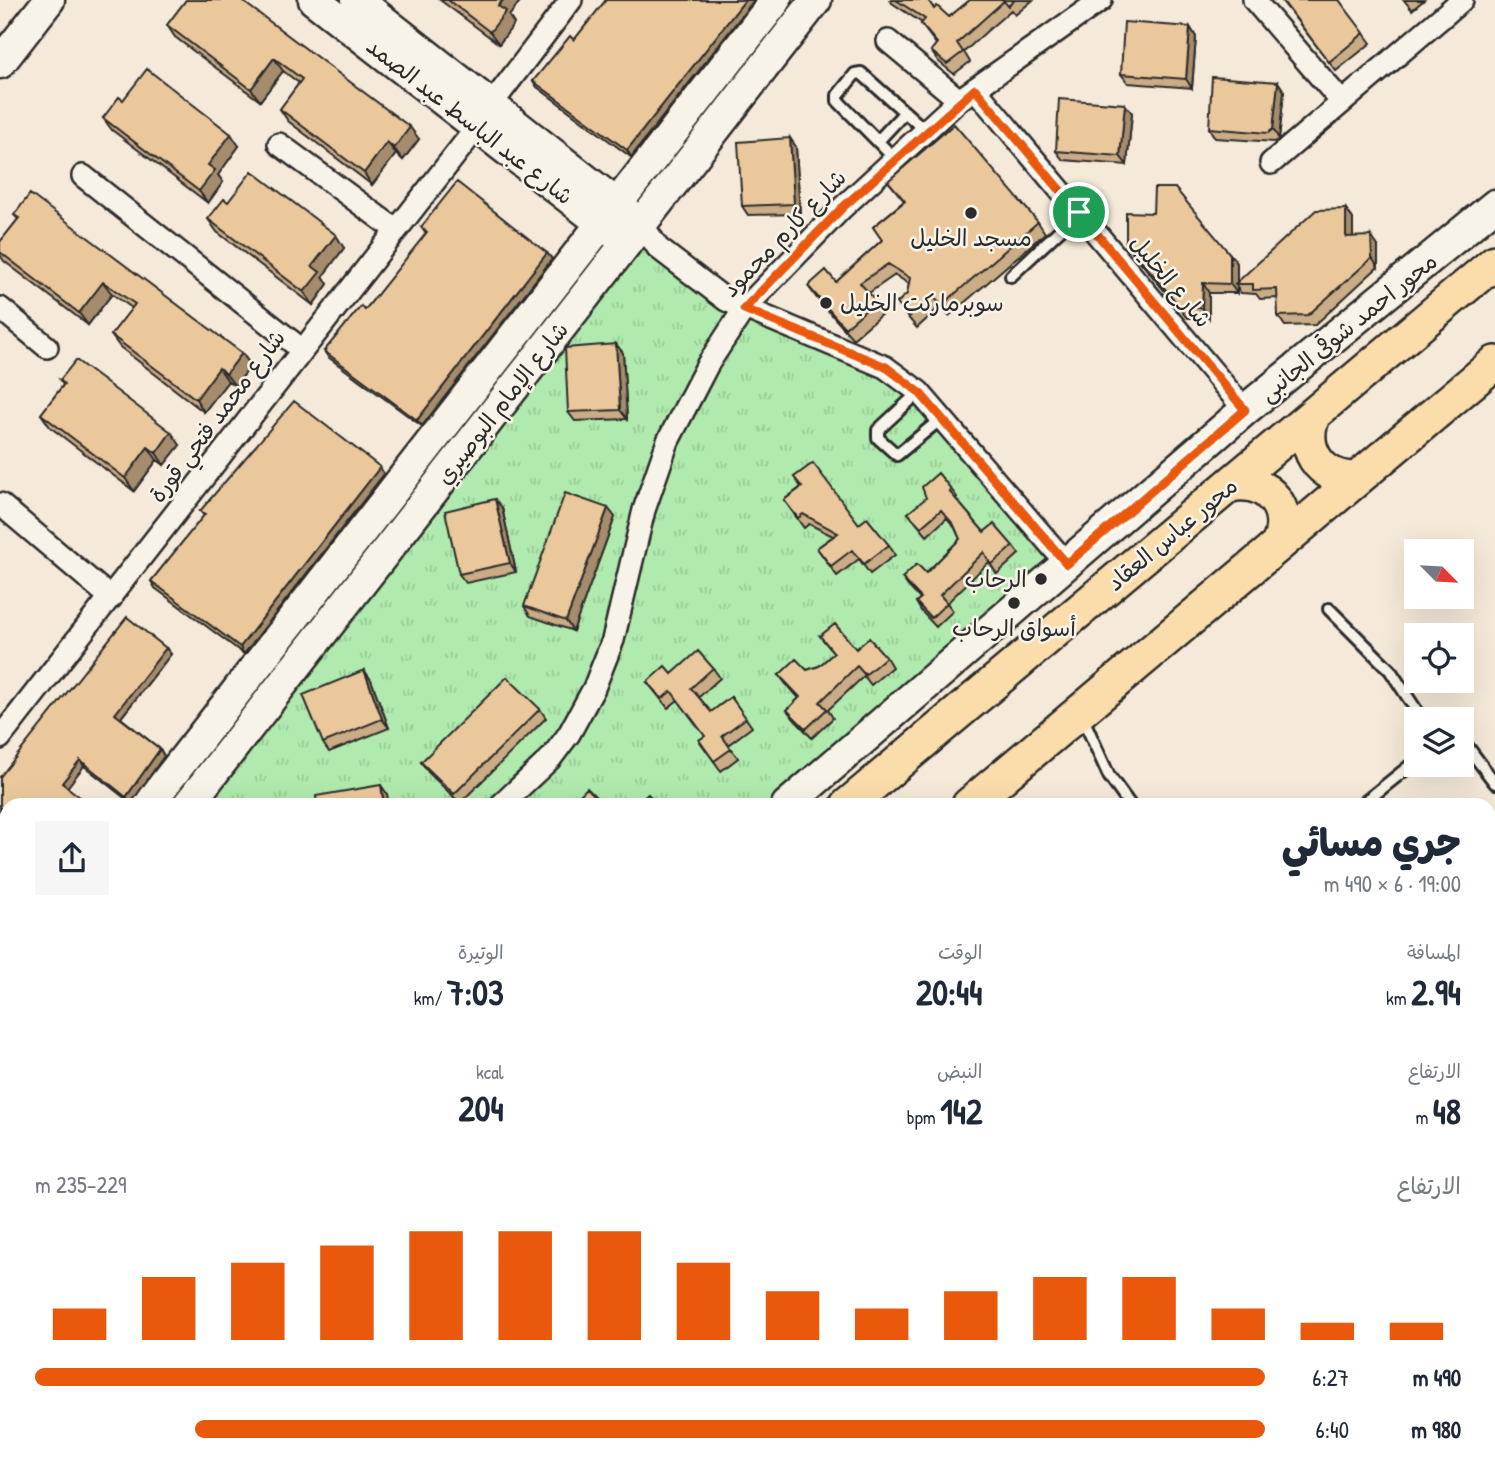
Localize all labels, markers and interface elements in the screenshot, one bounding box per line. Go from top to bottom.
street label: شارع عبد الباسط عبد الصمد [360,30,580,212]
street label: شارع كارم محمود [715,162,855,305]
pin [1049,182,1109,242]
icon: arrive [1060,193,1098,231]
marker: مسجد الخليل [963,205,979,221]
place label: مسجد الخليل [910,222,1032,253]
street label: شارع الخليل [1123,228,1219,334]
street label: محور احمد شوقى الجانبى [1252,245,1443,408]
place label: سوبرماركت الخليل [840,287,1004,318]
marker: سوبرماركت الخليل [818,295,834,311]
street label: شارع الإمام البوصيري [428,315,577,492]
street label: شارع محمد فتحي قورة [141,323,297,512]
street label: محور عباس العقاد [1100,470,1244,597]
north arrow [1404,539,1474,609]
map controls [1404,539,1474,777]
place label: الرحاب [965,563,1027,594]
marker: الرحاب [1033,571,1049,587]
marker: أسواق الرحاب [1006,595,1022,611]
place label: أسواق الرحاب [952,612,1076,643]
button: locate [1404,623,1474,693]
button: layers [1404,707,1474,777]
text: جري مسائي [1282,816,1461,868]
button: share [35,821,109,895]
text: 19:00 · 6 × 490 m [1324,868,1461,899]
text: الوتيرة [458,939,504,965]
text: الوقت [938,939,982,965]
text: المسافة [1407,939,1461,965]
text: 7:03 [447,969,504,1016]
text: 20:44 [916,969,982,1016]
text: 2.94 [1411,969,1461,1016]
text: /km [414,985,447,1011]
text: km [1386,985,1411,1011]
text: النبض [937,1058,982,1084]
text: الارتفاع [1408,1058,1461,1084]
text: kcal [476,1059,504,1085]
text: 204 [458,1085,504,1132]
text: 142 [940,1088,982,1135]
text: 48 [1433,1088,1461,1135]
text: bpm [907,1104,940,1130]
text: m [1415,1104,1433,1130]
text: 229–235 m [35,1169,126,1200]
text: الارتفاع [1397,1170,1461,1201]
text: 6:27 [1312,1362,1349,1393]
text: 490 m [1413,1362,1461,1393]
text: 6:40 [1316,1414,1349,1445]
text: 980 m [1411,1414,1461,1445]

